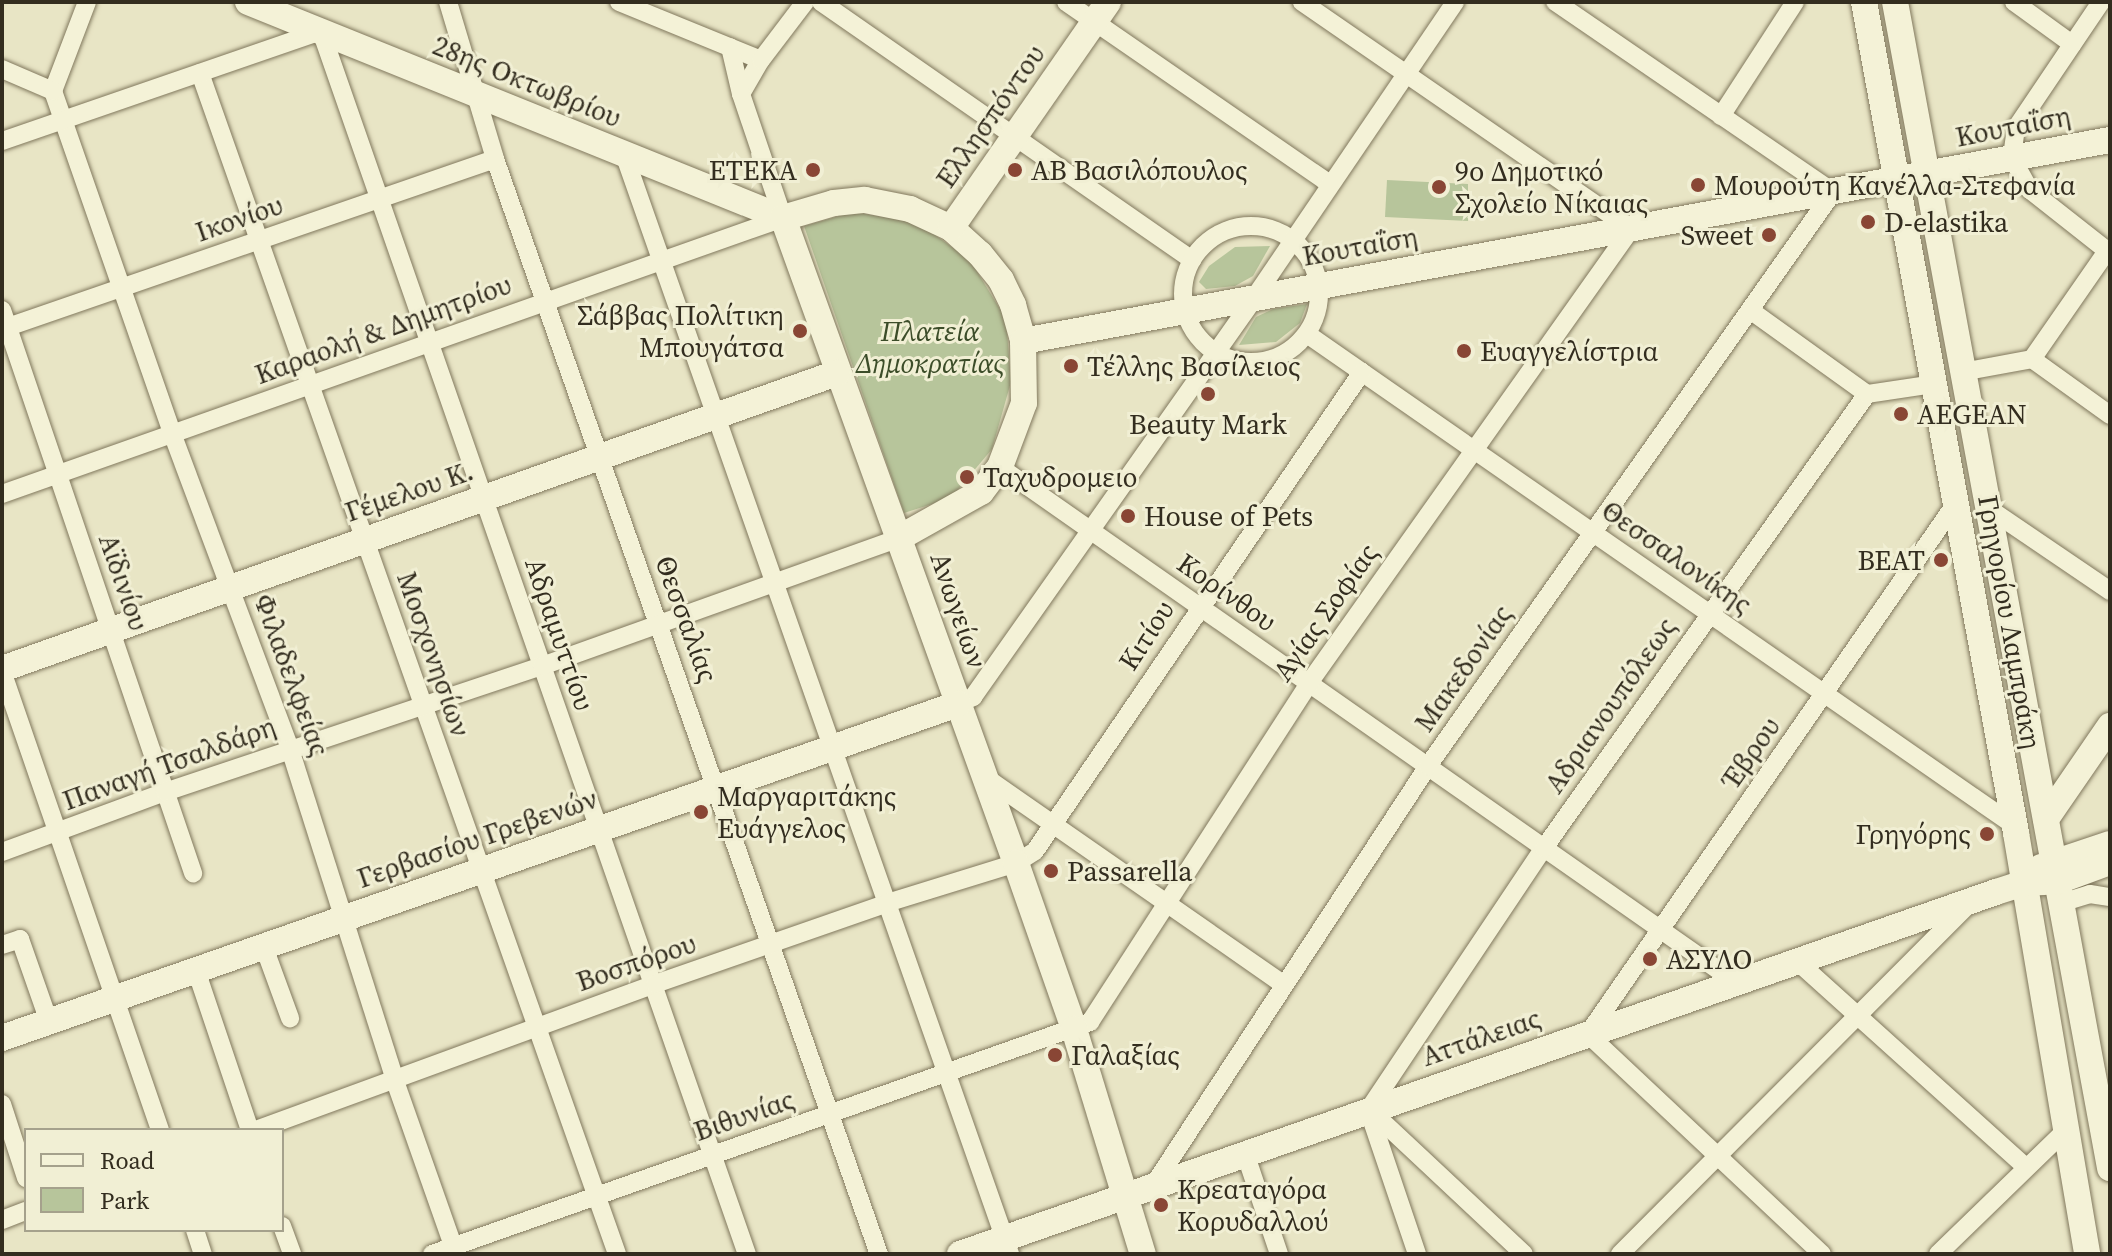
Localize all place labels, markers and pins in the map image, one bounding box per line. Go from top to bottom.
place label: ΕΤΕΚΑ [709,153,797,187]
place label: ΑΒ Βασιλόπουλος [1031,153,1248,187]
place label: 9o Δημοτικό Σχολείο Νίκαιας [1455,154,1648,220]
marker: ΕΤΕΚΑ [804,161,822,179]
marker: ΑΒ Βασιλόπουλος [1006,161,1024,179]
place label: Μουρούτη Κανέλλα-Στεφανία [1714,168,2076,202]
marker: Μουρούτη Κανέλλα-Στεφανία [1689,176,1707,194]
marker: 9o Δημοτικό Σχολείο Νίκαιας [1430,178,1448,196]
place label: D-elastika [1884,205,2008,239]
marker: D-elastika [1859,213,1877,231]
place label: Sweet [1681,218,1753,252]
marker: Sweet [1760,226,1778,244]
place label: Σάββας Πολίτικη Μπουγάτσα [577,298,784,364]
marker: Σάββας Πολίτικη Μπουγάτσα [791,322,809,340]
place label: Ευαγγελίστρια [1480,334,1658,368]
marker: Ευαγγελίστρια [1455,342,1473,360]
place label: Τέλλης Βασίλειος [1087,349,1301,383]
marker: Τέλλης Βασίλειος [1062,357,1080,375]
marker: Beauty Mark [1199,385,1217,403]
place label: AEGEAN [1917,397,2027,431]
marker: AEGEAN [1892,405,1910,423]
place label: Beauty Mark [1129,407,1287,441]
place label: Ταχυδρομειο [983,460,1137,494]
marker: Ταχυδρομειο [958,468,976,486]
place label: House of Pets [1144,499,1313,533]
marker: House of Pets [1119,507,1137,525]
place label: ΒΕΑΤ [1857,543,1925,577]
marker: ΒΕΑΤ [1932,551,1950,569]
place label: Μαργαριτάκης Ευάγγελος [717,779,897,845]
marker: Μαργαριτάκης Ευάγγελος [692,803,710,821]
place label: Γρηγόρης [1856,817,1971,851]
marker: Γρηγόρης [1978,825,1996,843]
place label: Passarella [1067,854,1192,888]
marker: Passarella [1042,862,1060,880]
place label: ΑΣΥΛΟ [1666,942,1752,976]
marker: ΑΣΥΛΟ [1641,950,1659,968]
place label: Γαλαξίας [1071,1038,1180,1072]
marker: Γαλαξίας [1046,1046,1064,1064]
place label: Κρεαταγόρα Κορυδαλλού [1177,1172,1329,1238]
marker: Κρεαταγόρα Κορυδαλλού [1152,1196,1170,1214]

